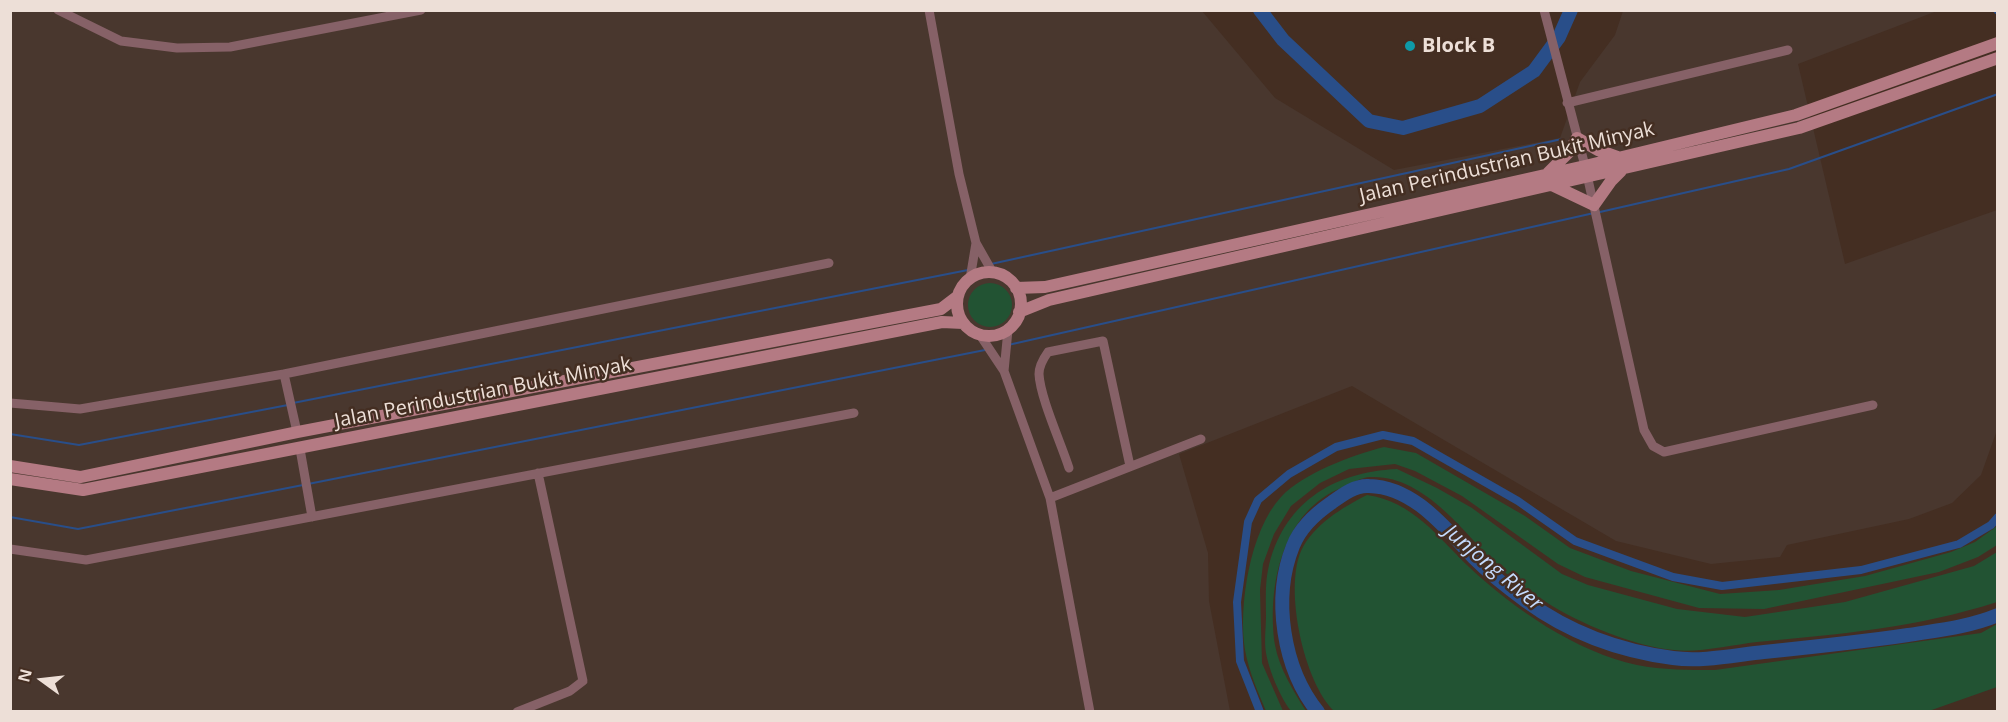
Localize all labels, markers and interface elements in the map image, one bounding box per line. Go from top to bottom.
place label: Block B [1422,34,1495,58]
marker: Block B [1403,39,1417,53]
street label: Jalan Perindustrian Bukit Minyak [1357,117,1657,209]
street label: Jalan Perindustrian Bukit Minyak [333,352,633,434]
water label: Junjong River [1438,519,1548,617]
north arrow [12,650,72,710]
text: N [12,666,37,684]

